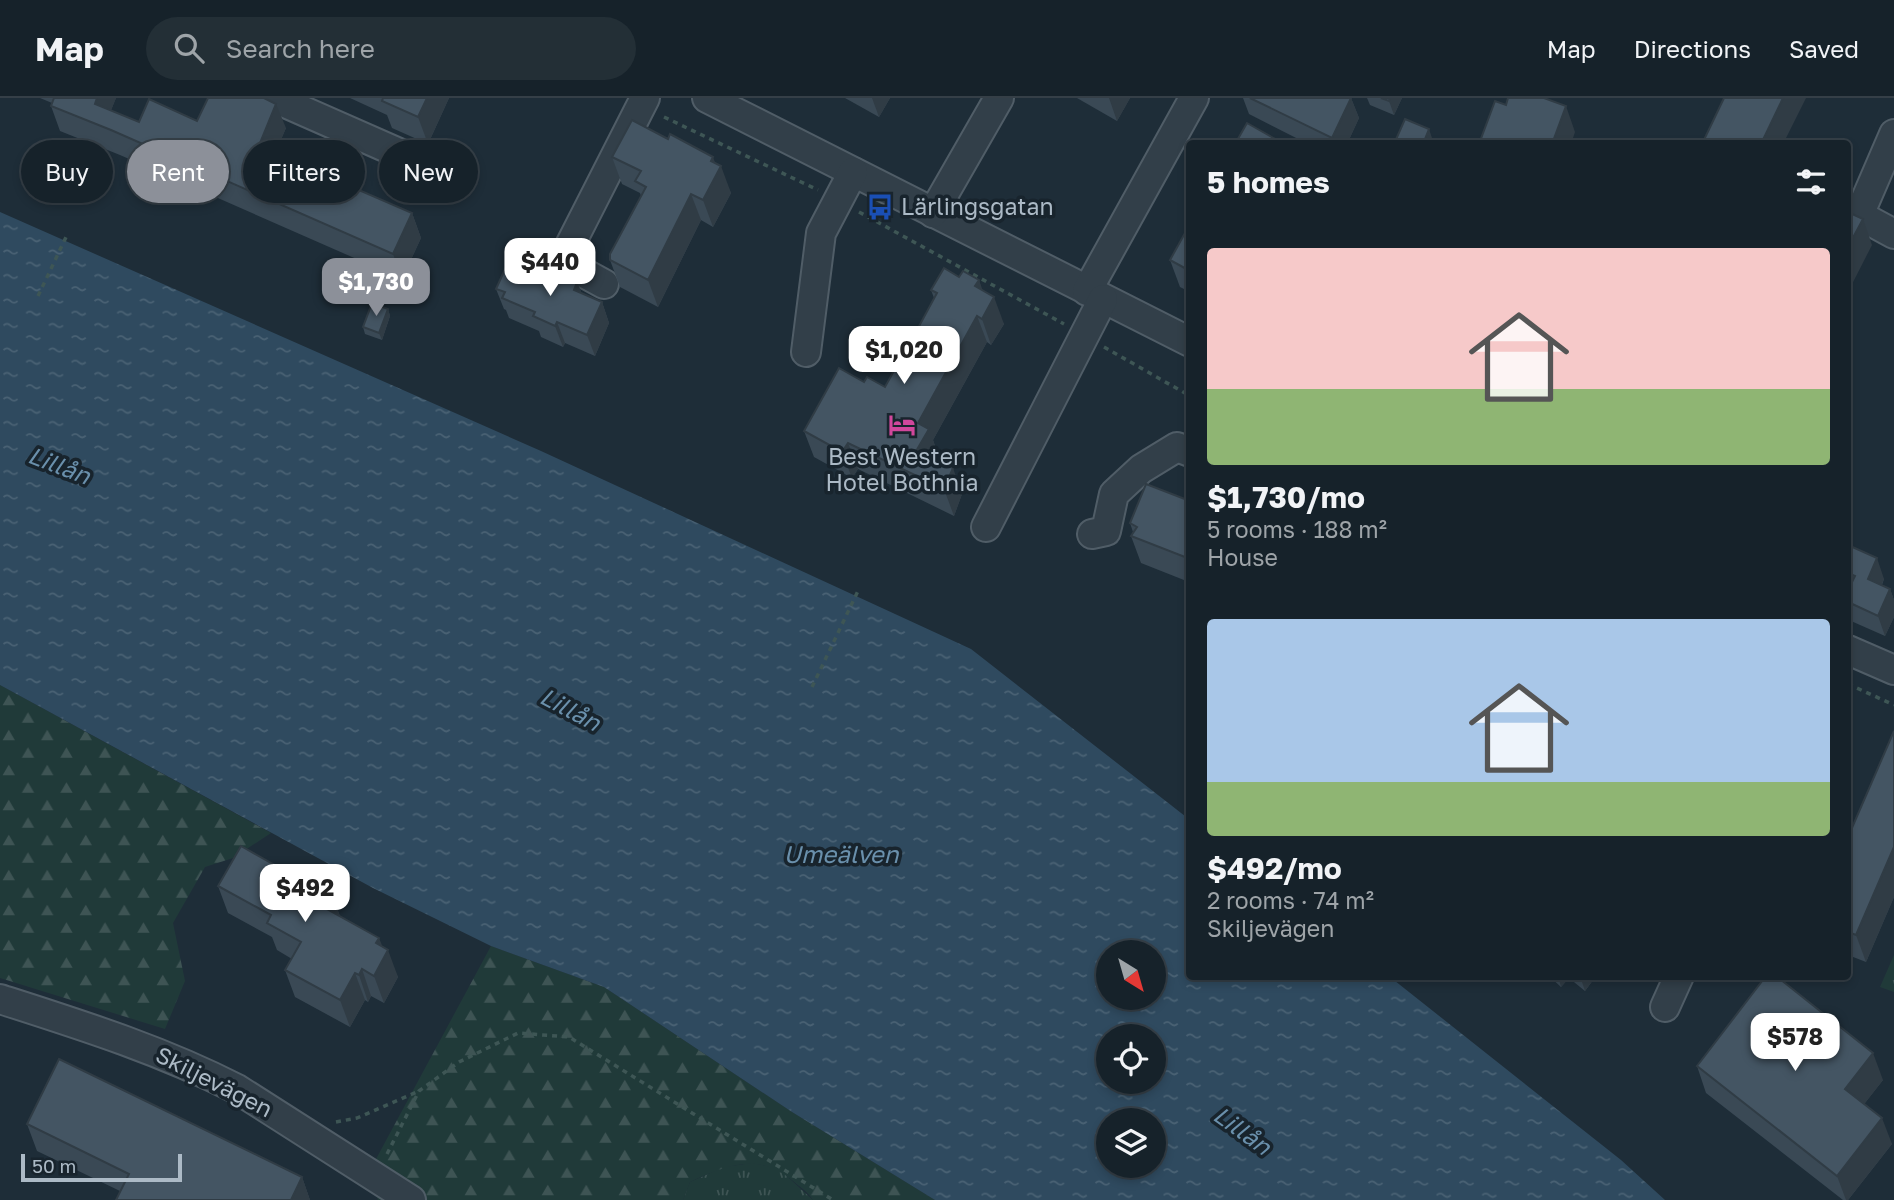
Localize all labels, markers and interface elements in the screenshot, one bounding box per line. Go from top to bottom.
search box [146,17,636,80]
text: Map [35,29,104,68]
icon: search [170,29,208,67]
text: Search here [226,33,375,64]
text: Map [1547,34,1596,63]
text: Directions [1634,34,1751,63]
text: Saved [1789,34,1859,63]
chip: Buy [21,140,113,203]
chip: Rent [127,140,229,203]
chip: Filters [243,140,365,203]
chip: New [379,140,478,203]
icon: filters [1792,163,1830,201]
text: 5 homes [1207,164,1330,200]
bus stop icon: Lärlingsgatan [865,192,895,222]
place label: Lärlingsgatan [901,192,1054,220]
pin: $440 [509,238,591,298]
text: $440 [520,247,580,275]
pin: $1,730 [319,258,433,318]
text: $1,730 [338,267,414,295]
icon: home [1456,294,1582,420]
pin: $1,020 [847,327,961,386]
text: $1,020 [865,335,943,363]
hotel icon: Best Western Hotel Bothnia [887,410,917,440]
water label: Lillån [25,440,96,490]
place label: Best Western Hotel Bothnia [826,442,978,496]
text: $1,730/mo [1207,479,1365,515]
text: 5 rooms · 188 m² [1207,515,1387,543]
text: House [1207,543,1278,571]
icon: home [1456,665,1582,791]
water label: Lillån [536,681,607,737]
water label: Umeälven [783,839,900,868]
text: $492/mo [1207,850,1342,886]
pin: $492 [264,864,346,924]
text: $492 [276,873,334,901]
text: 2 rooms · 74 m² [1207,886,1374,914]
text: Skiljevägen [1207,914,1334,942]
north arrow [1096,940,1166,1010]
map controls [1096,940,1166,1178]
pin: $578 [1754,1014,1836,1073]
text: $578 [1767,1022,1823,1050]
button: locate [1096,1024,1166,1094]
street label: Skiljevägen [151,1040,278,1122]
water label: Lillån [1209,1099,1278,1161]
button: layers [1096,1108,1166,1178]
scale bar [21,1151,182,1183]
text: 50 m [32,1154,76,1177]

